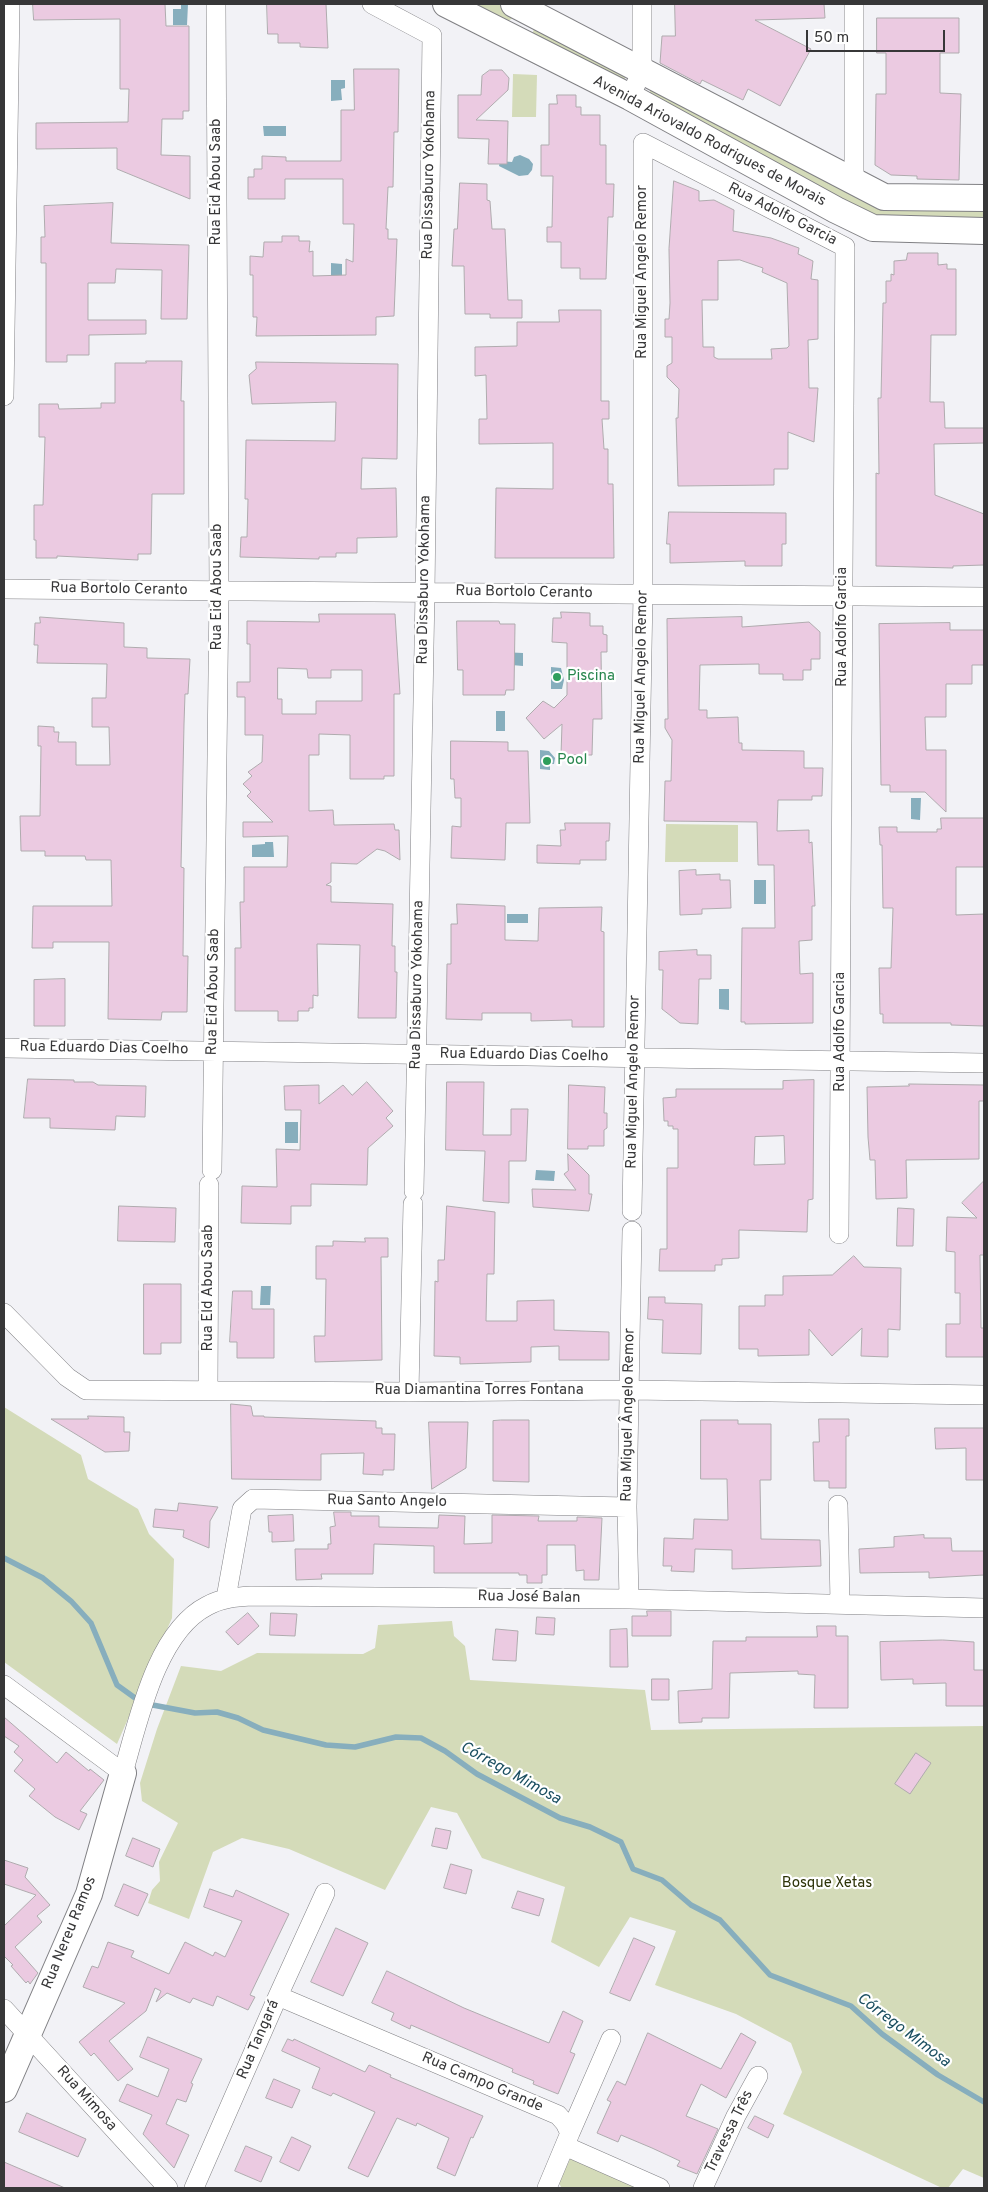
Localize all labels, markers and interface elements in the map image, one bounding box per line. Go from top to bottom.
scale bar [808,20,947,52]
text: 50 m [814,29,849,48]
street label: Avenida Ariovaldo Rodrigues de Morais [589,73,829,211]
street label: Rua Dissaburo Yokohama [420,90,440,260]
street label: Rua Eid Abou Saab [208,119,226,245]
street label: Rua Adolfo Garcia [724,180,840,250]
street label: Rua Miguel Angelo Remor [634,185,652,359]
street label: Rua Dissaburo Yokohama [415,495,435,665]
street label: Rua Eid Abou Saab [209,524,227,650]
street label: Rua Adolfo Garcia [834,567,852,687]
street label: Rua Bortolo Ceranto [50,580,188,600]
street label: Rua Bortolo Ceranto [455,583,593,603]
street label: Rua Miguel Angelo Remor [631,590,653,764]
place label: Piscina [567,668,615,686]
marker: Piscina [551,671,563,683]
place label: Pool [557,752,587,770]
marker: Pool [541,755,553,767]
street label: Rua Dissaburo Yokohama [408,900,428,1070]
street label: Rua Eid Abou Saab [204,928,224,1056]
street label: Rua Adolfo Garcia [832,972,850,1092]
street label: Rua Miguel Angelo Remor [623,995,645,1169]
street label: Rua Eduardo Dias Coelho [19,1039,189,1059]
street label: Rua Eduardo Dias Coelho [439,1046,609,1066]
street label: Rua Eld Abou Saab [200,1224,218,1352]
street label: Rua Miguel Ângelo Remor [618,1328,640,1502]
street label: Rua Diamantina Torres Fontana [374,1382,584,1400]
street label: Rua Santo Angelo [327,1492,447,1512]
street label: Rua José Balan [477,1588,581,1608]
water label: Córrego Mimosa [456,1738,564,1810]
street label: Rua Nereu Ramos [39,1874,101,1992]
park label: Bosque Xetas [782,1875,872,1893]
water label: Córrego Mimosa [852,1990,954,2072]
street label: Rua Tangará [234,1998,284,2082]
street label: Rua Campo Grande [419,2049,545,2117]
street label: Rua Mimosa [52,2063,120,2135]
street label: Travessa Três [702,2088,758,2176]

